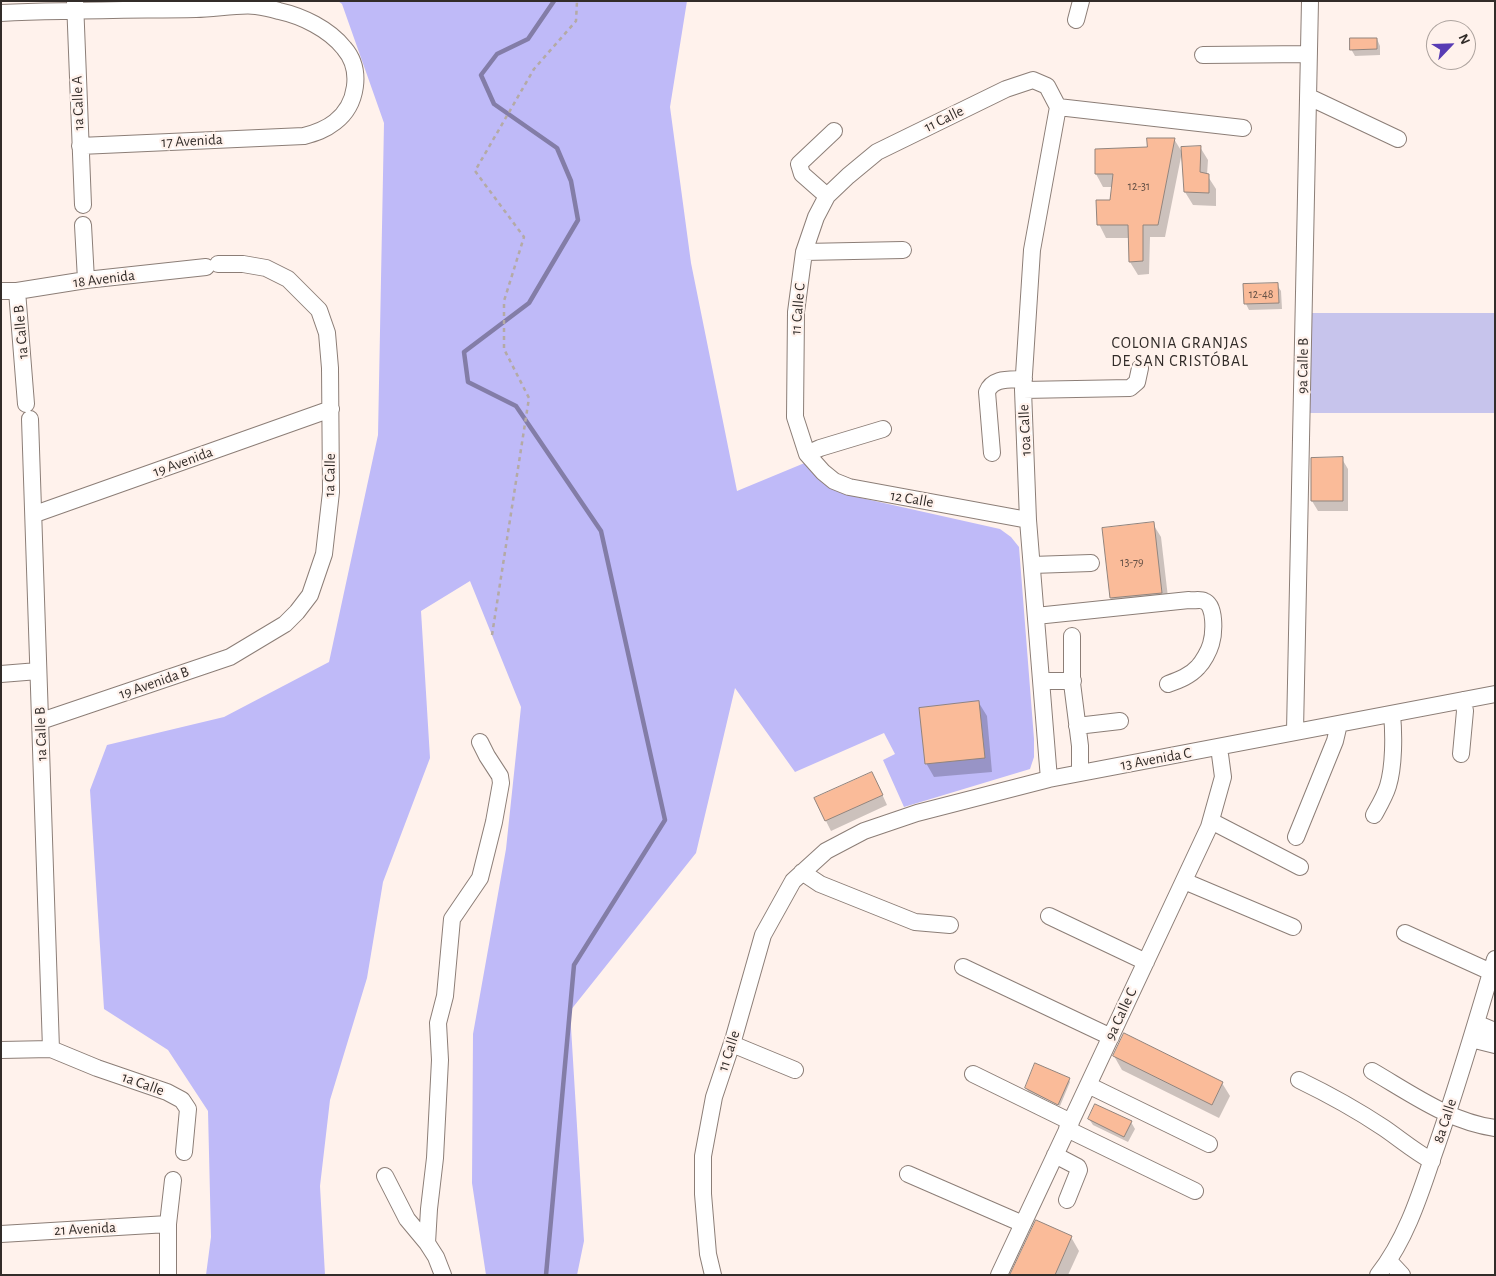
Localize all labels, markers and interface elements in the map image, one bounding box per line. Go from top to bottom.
north arrow [1426,20,1476,70]
text: N [1455,32,1472,47]
street label: 1a Calle A [68,75,88,131]
street label: 11 Calle [921,102,967,136]
street label: 17 Avenida [161,130,223,152]
house number: 12-31 [1128,179,1150,193]
street label: 18 Avenida [72,266,136,292]
street label: 11 Calle C [787,282,809,336]
house number: 12-48 [1249,287,1273,301]
street label: 1a Calle B [10,304,32,360]
district label: COLONIA GRANJAS DE SAN CRISTÓBAL [1109,333,1251,371]
street label: 9a Calle B [1294,338,1312,394]
street label: 10a Calle [1015,404,1035,456]
street label: 19 Avenida [151,443,215,481]
street label: 1a Calle [321,453,339,497]
street label: 12 Calle [889,486,935,512]
house number: 13-79 [1120,555,1144,569]
street label: 19 Avenida B [117,663,191,703]
street label: 1a Calle B [31,707,51,761]
street label: 13 Avenida C [1119,744,1193,774]
street label: 9a Calle C [1101,985,1141,1043]
street label: 11 Calle [714,1028,744,1074]
street label: 1a Calle [119,1068,167,1100]
street label: 8a Calle [1429,1097,1461,1145]
street label: 21 Avenida [54,1218,116,1240]

